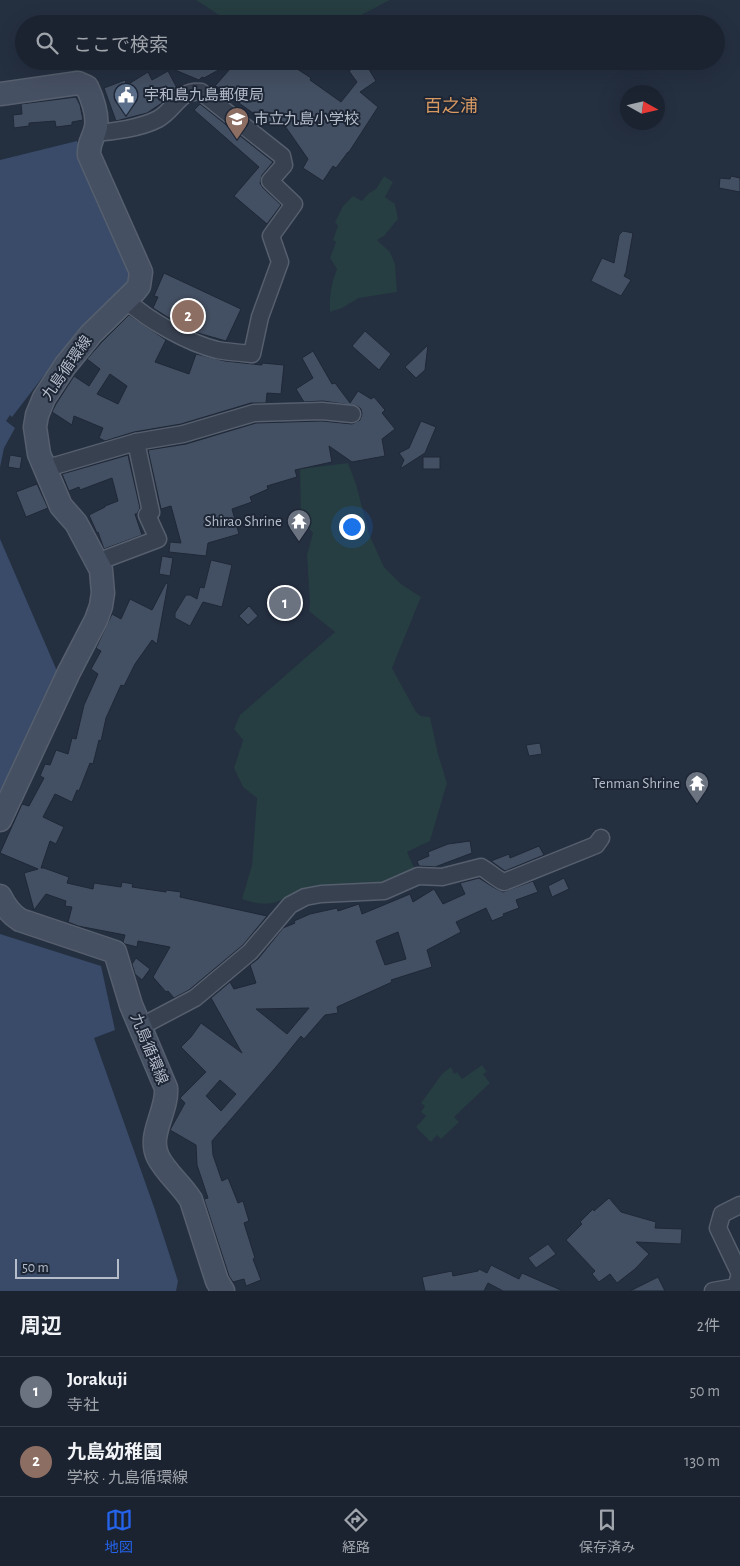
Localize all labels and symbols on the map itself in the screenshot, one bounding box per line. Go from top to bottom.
public building icon: 宇和島九島郵便局 [113,82,139,116]
north arrow [620,85,665,130]
place label: 宇和島九島郵便局 [144,87,264,103]
district label: 百之浦 [424,96,478,116]
school or university icon: 市立九島小学校 [224,106,250,140]
place label: 市立九島小学校 [254,111,359,127]
pin: 2 [172,297,204,335]
street label: 九島循環線 [39,332,95,403]
temple icon: Shirao Shrine [286,508,312,542]
place label: Shirao Shrine [204,514,282,529]
your location [339,514,365,540]
pin: 1 [269,584,301,622]
temple icon: Tenman Shrine [684,770,710,804]
place label: Tenman Shrine [592,776,680,791]
street label: 九島循環線 [128,1011,171,1087]
scale bar [15,1256,119,1279]

